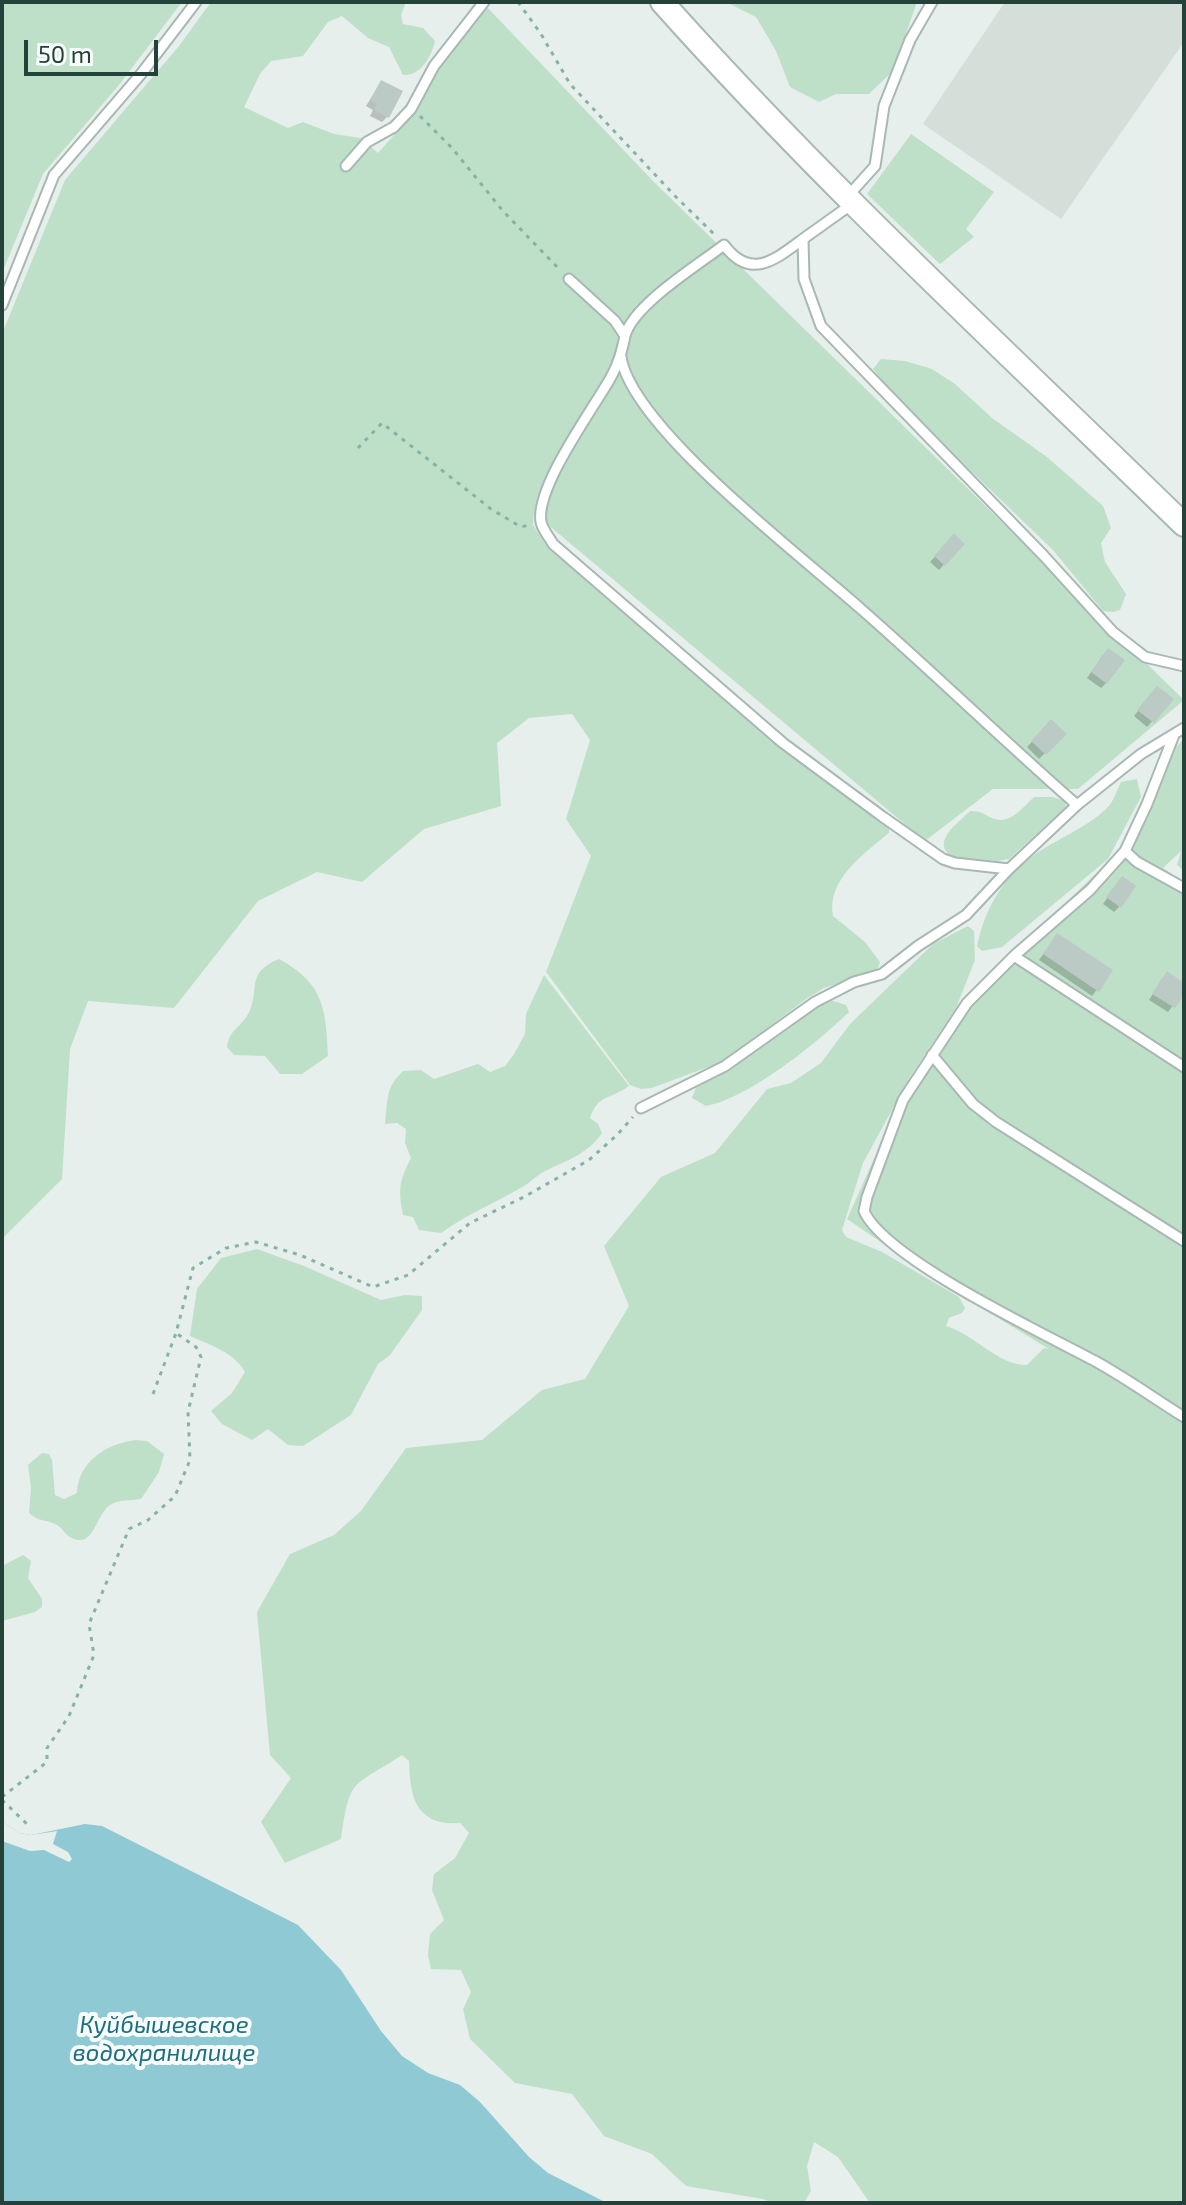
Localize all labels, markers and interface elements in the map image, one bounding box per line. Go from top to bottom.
scale bar [28,24,162,74]
text: 50 m [38,39,92,68]
water label: Куйбышевское водохранилище [73,2011,255,2067]

